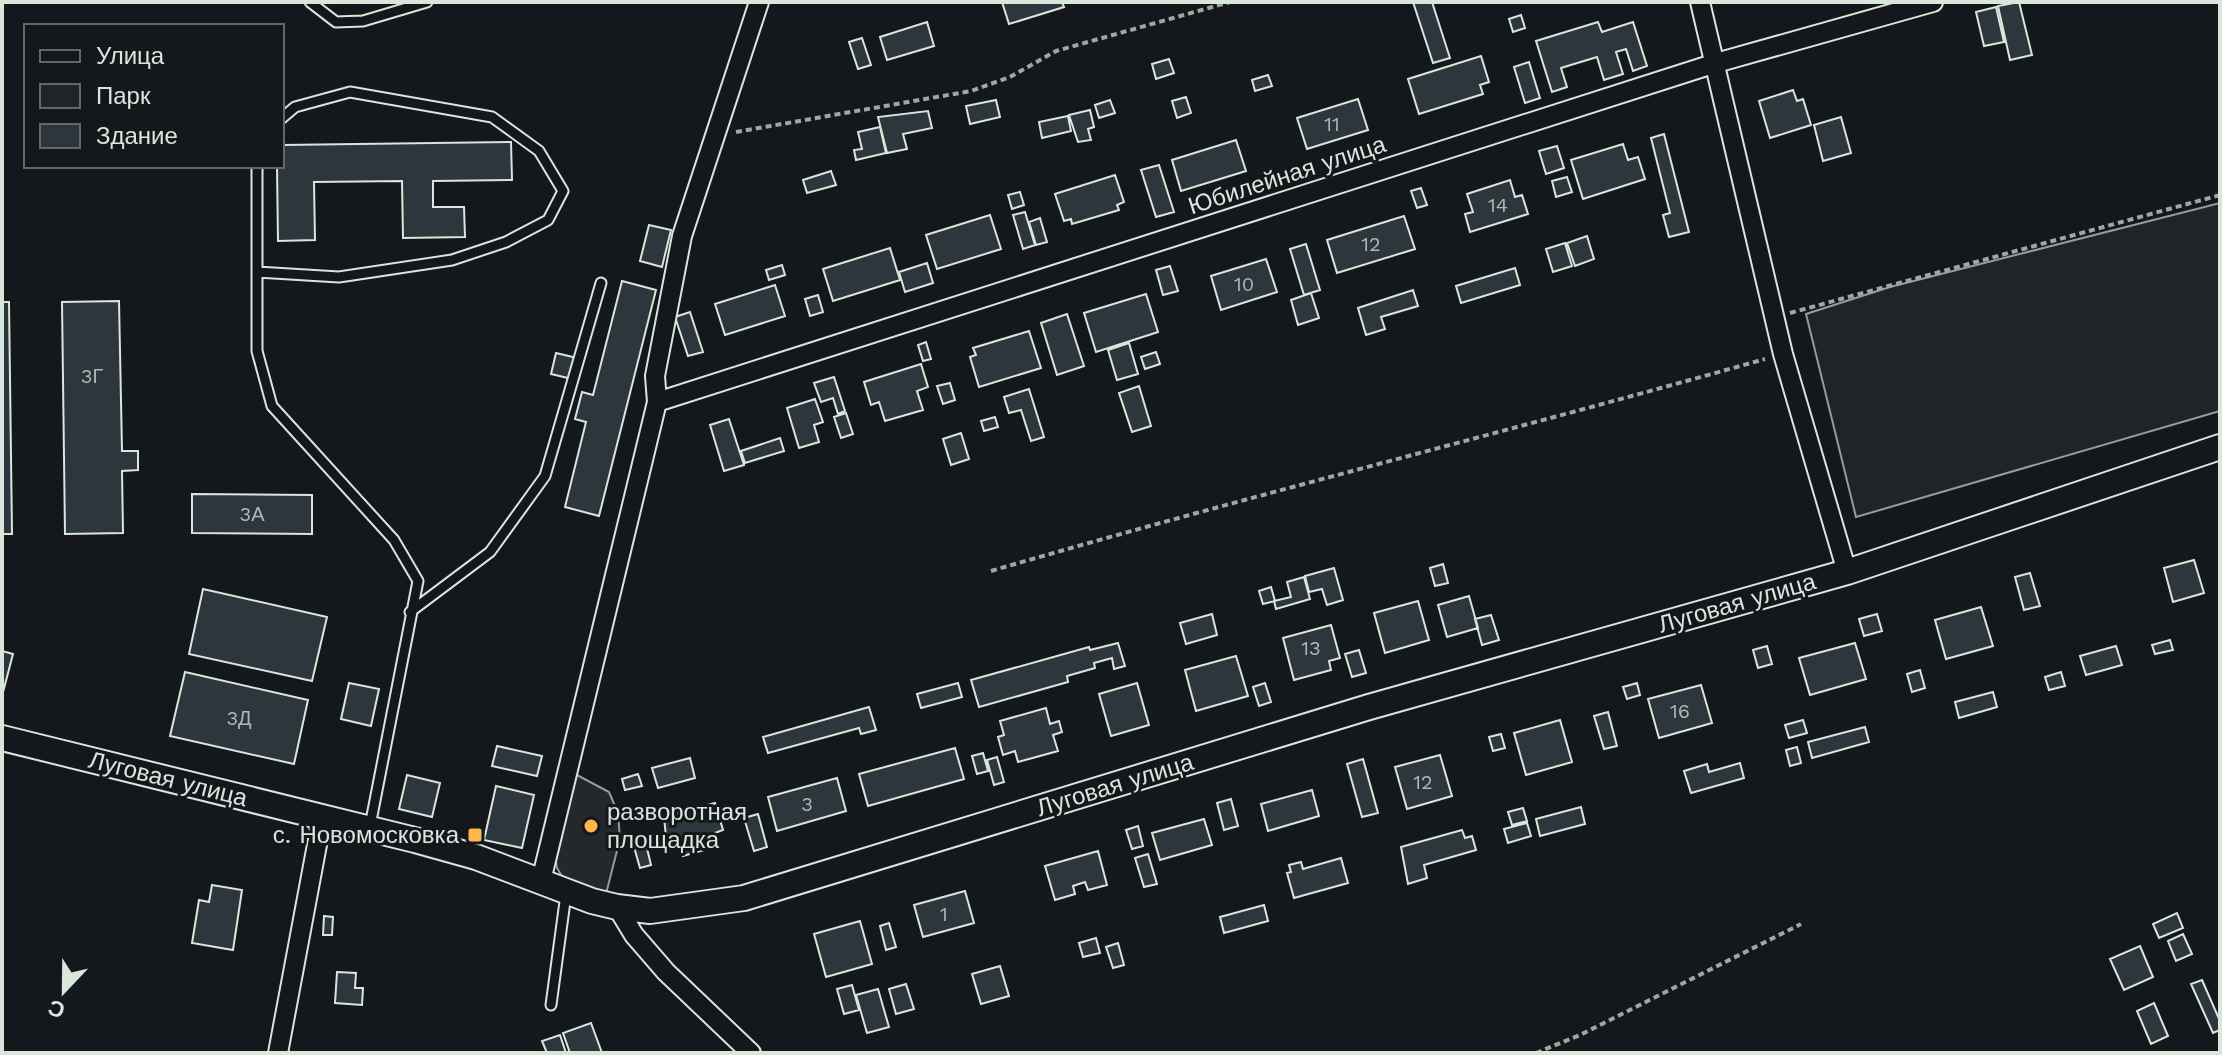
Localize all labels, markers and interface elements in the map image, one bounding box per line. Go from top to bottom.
legend [24,24,284,168]
text: Улица [96,42,165,70]
text: Парк [96,82,151,110]
house number: 11 [1324,112,1340,136]
text: Здание [96,122,178,150]
street label: Юбилейная улица [1185,130,1390,220]
house number: 14 [1488,193,1508,217]
house number: 12 [1361,232,1381,256]
house number: 10 [1234,272,1254,296]
house number: 3Г [81,364,103,388]
house number: 3А [240,502,265,526]
street label: Луговая улица [1655,567,1820,639]
house number: 13 [1301,636,1321,660]
house number: 16 [1670,699,1690,723]
house number: 3Д [226,706,252,730]
street label: Луговая улица [86,746,251,812]
street label: Луговая улица [1033,748,1197,822]
house number: 12 [1413,770,1433,794]
house number: 3 [801,792,813,816]
place label: разворотная площадка [607,798,747,854]
marker: разворотная площадка [582,817,600,835]
place label: с. Новомосковка [273,821,460,849]
marker: с. Новомосковка [466,826,484,844]
house number: 1 [940,902,948,926]
north arrow [24,951,104,1031]
text: С [45,994,69,1024]

